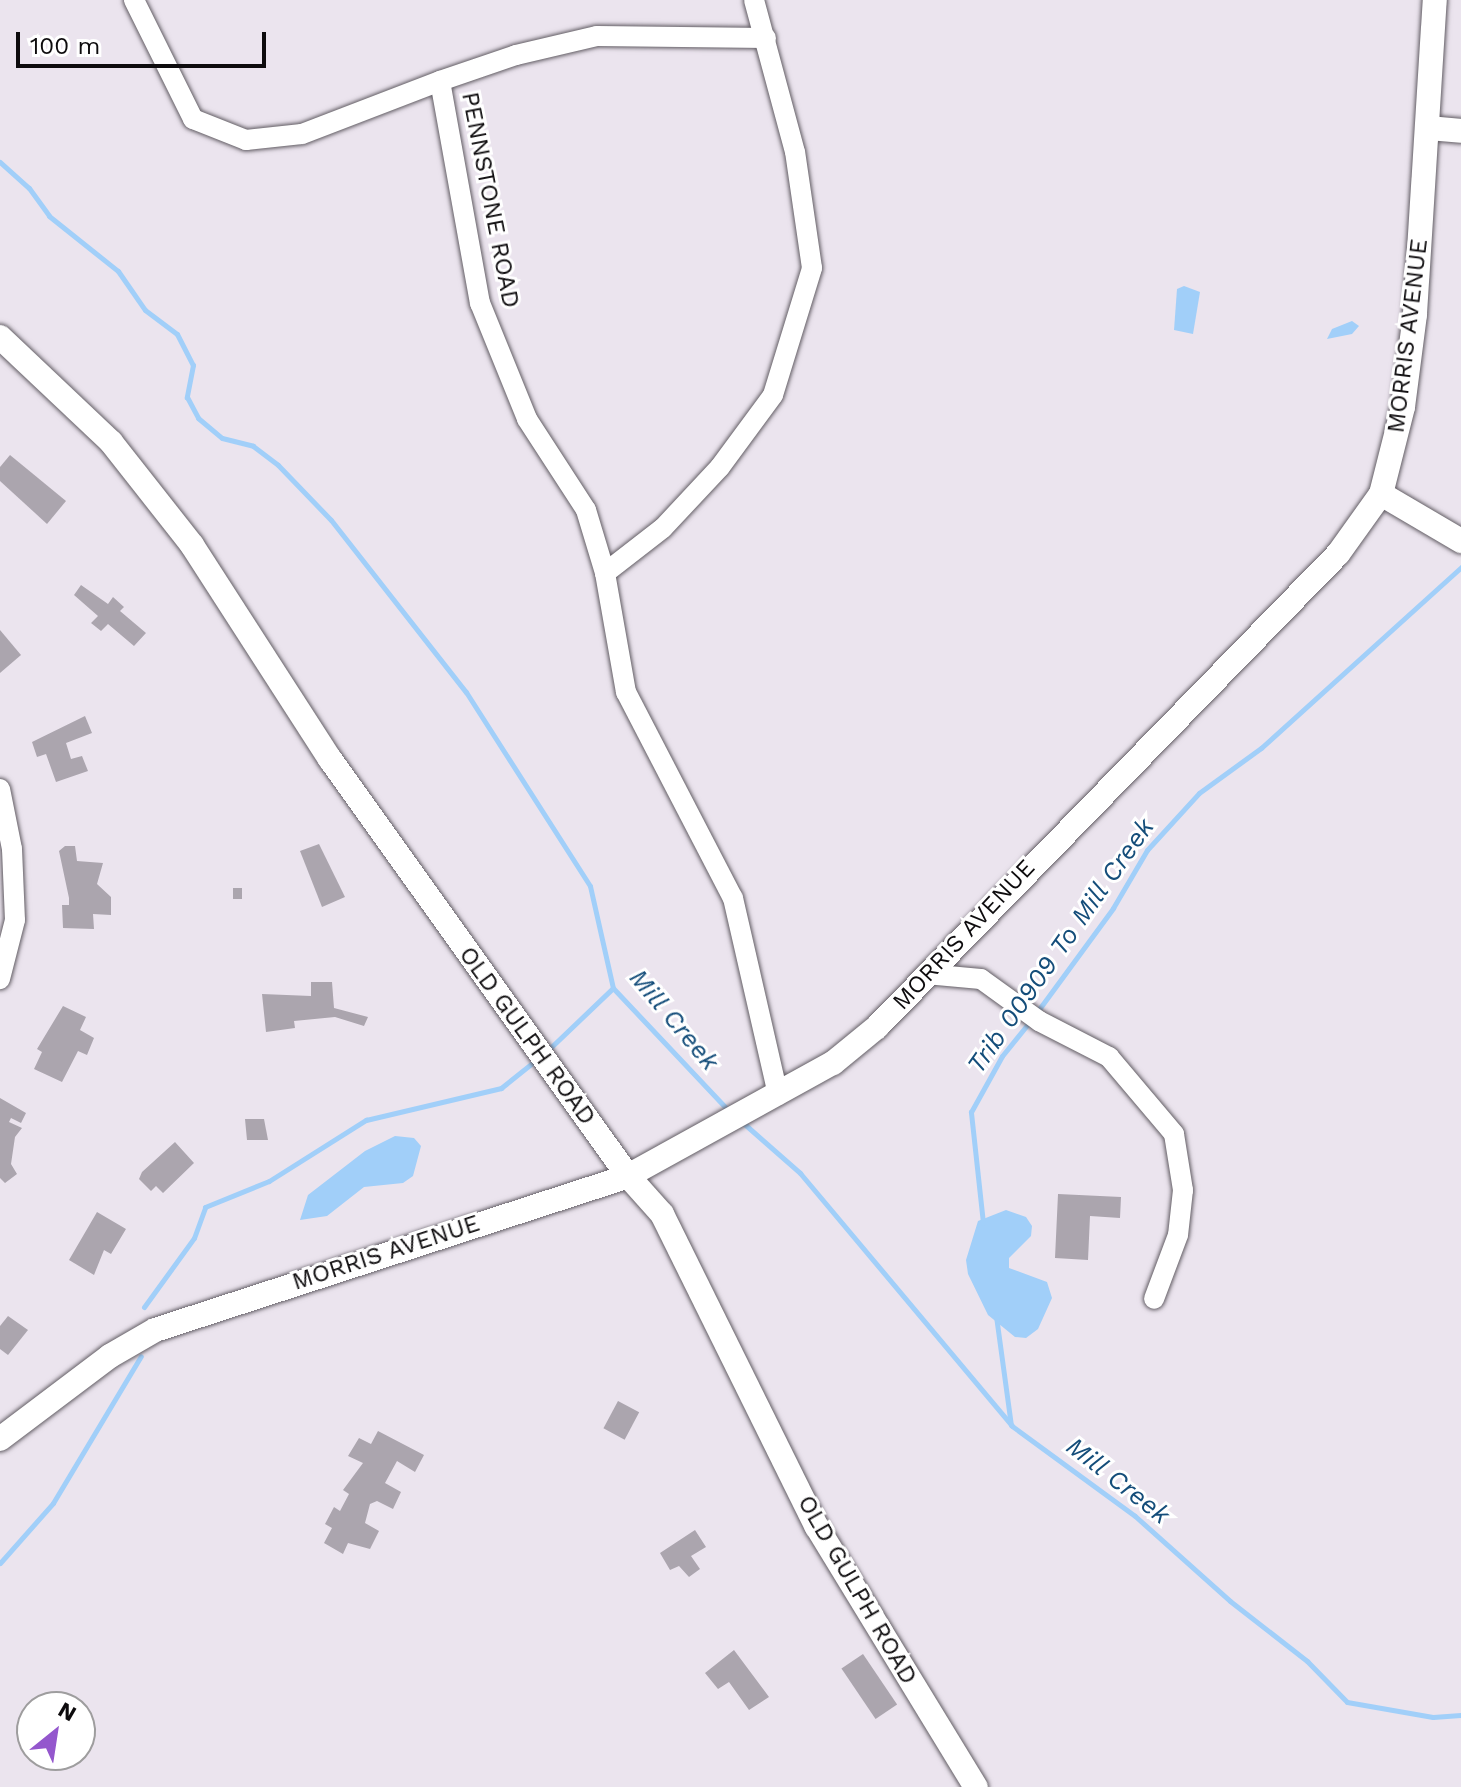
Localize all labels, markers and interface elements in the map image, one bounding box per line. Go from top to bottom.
scale bar [20,16,270,66]
text: 100 m [30,32,100,60]
street label: PENNSTONE ROAD [455,90,525,310]
street label: MORRIS AVENUE [1382,237,1434,435]
water label: Trib 00909 To Mill Creek [961,812,1161,1080]
street label: MORRIS AVENUE [887,853,1041,1017]
street label: OLD GULPH ROAD [453,941,601,1131]
water label: Mill Creek [622,963,726,1077]
street label: MORRIS AVENUE [288,1209,484,1297]
water label: Mill Creek [1060,1431,1176,1531]
street label: OLD GULPH ROAD [791,1490,923,1690]
north arrow [16,1691,96,1771]
text: N [54,1697,81,1726]

